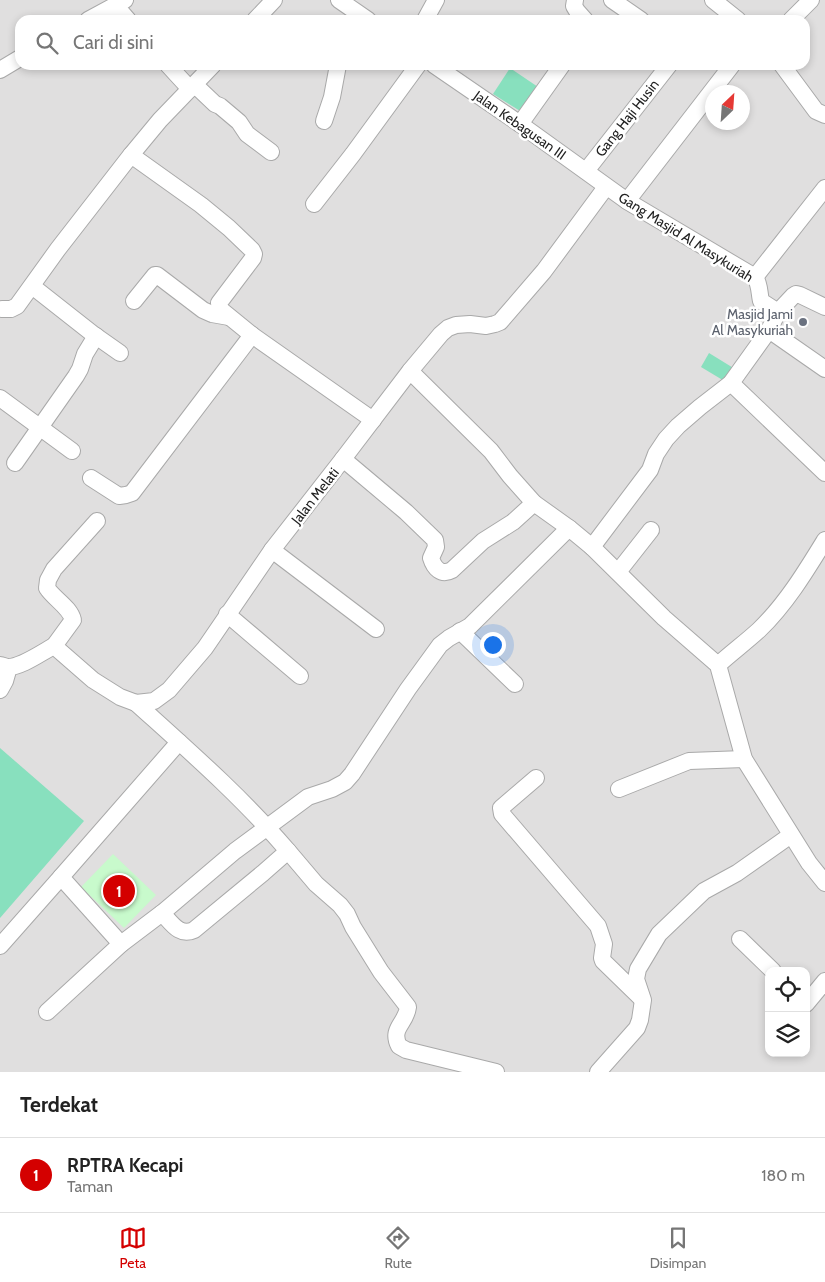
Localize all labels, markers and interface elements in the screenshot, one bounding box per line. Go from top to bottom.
search box [15,15,810,70]
icon: search [33,29,61,57]
text: Cari di sini [73,31,154,54]
street label: Gang Haji Husin [591,76,663,160]
north arrow [705,85,750,130]
street label: Jalan Kebagusan III [469,86,570,164]
street label: Gang Masjid Al Masykuriah [615,188,757,286]
place label: Masjid Jami Al Masykuriah [712,305,793,339]
marker: Masjid Jami Al Masykuriah [797,316,809,328]
street label: Jalan Melati [287,464,343,529]
your location [480,632,506,658]
pin: 1 [103,872,135,910]
map controls [765,967,810,1057]
button: locate [765,967,810,1012]
button: layers [765,1012,810,1057]
text: Terdekat [20,1092,98,1117]
text: RPTRA Kecapi [67,1154,183,1177]
text: 1 [33,1166,39,1185]
text: 180 m [761,1166,805,1185]
text: Taman [67,1177,113,1196]
tab: Peta [119,1224,147,1272]
tab: Rute [384,1224,412,1272]
tab: Disimpan [650,1224,706,1272]

